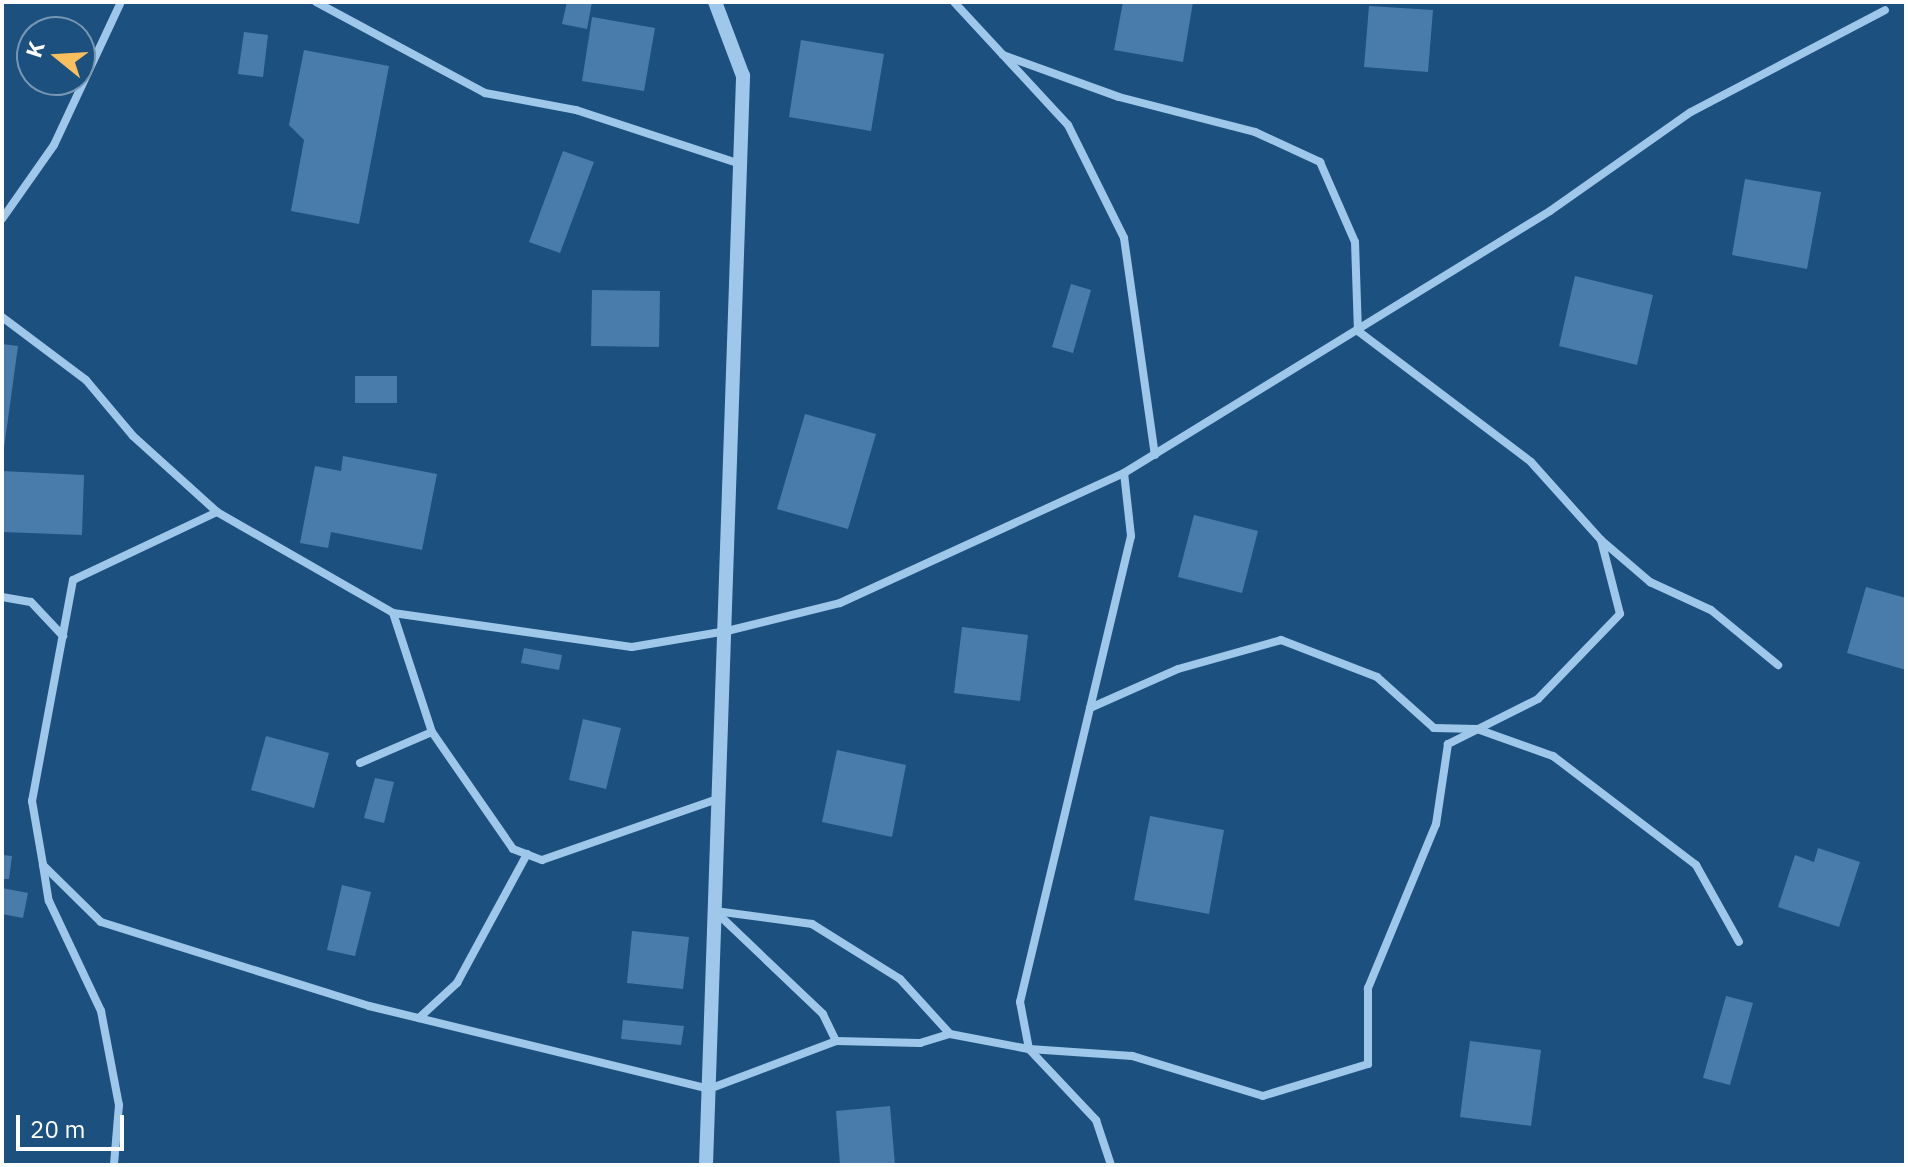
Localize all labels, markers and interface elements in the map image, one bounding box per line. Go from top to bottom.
north arrow [16,16,96,96]
text: K [18,37,51,61]
scale bar [20,1099,128,1149]
text: 20 m [30,1113,85,1145]

